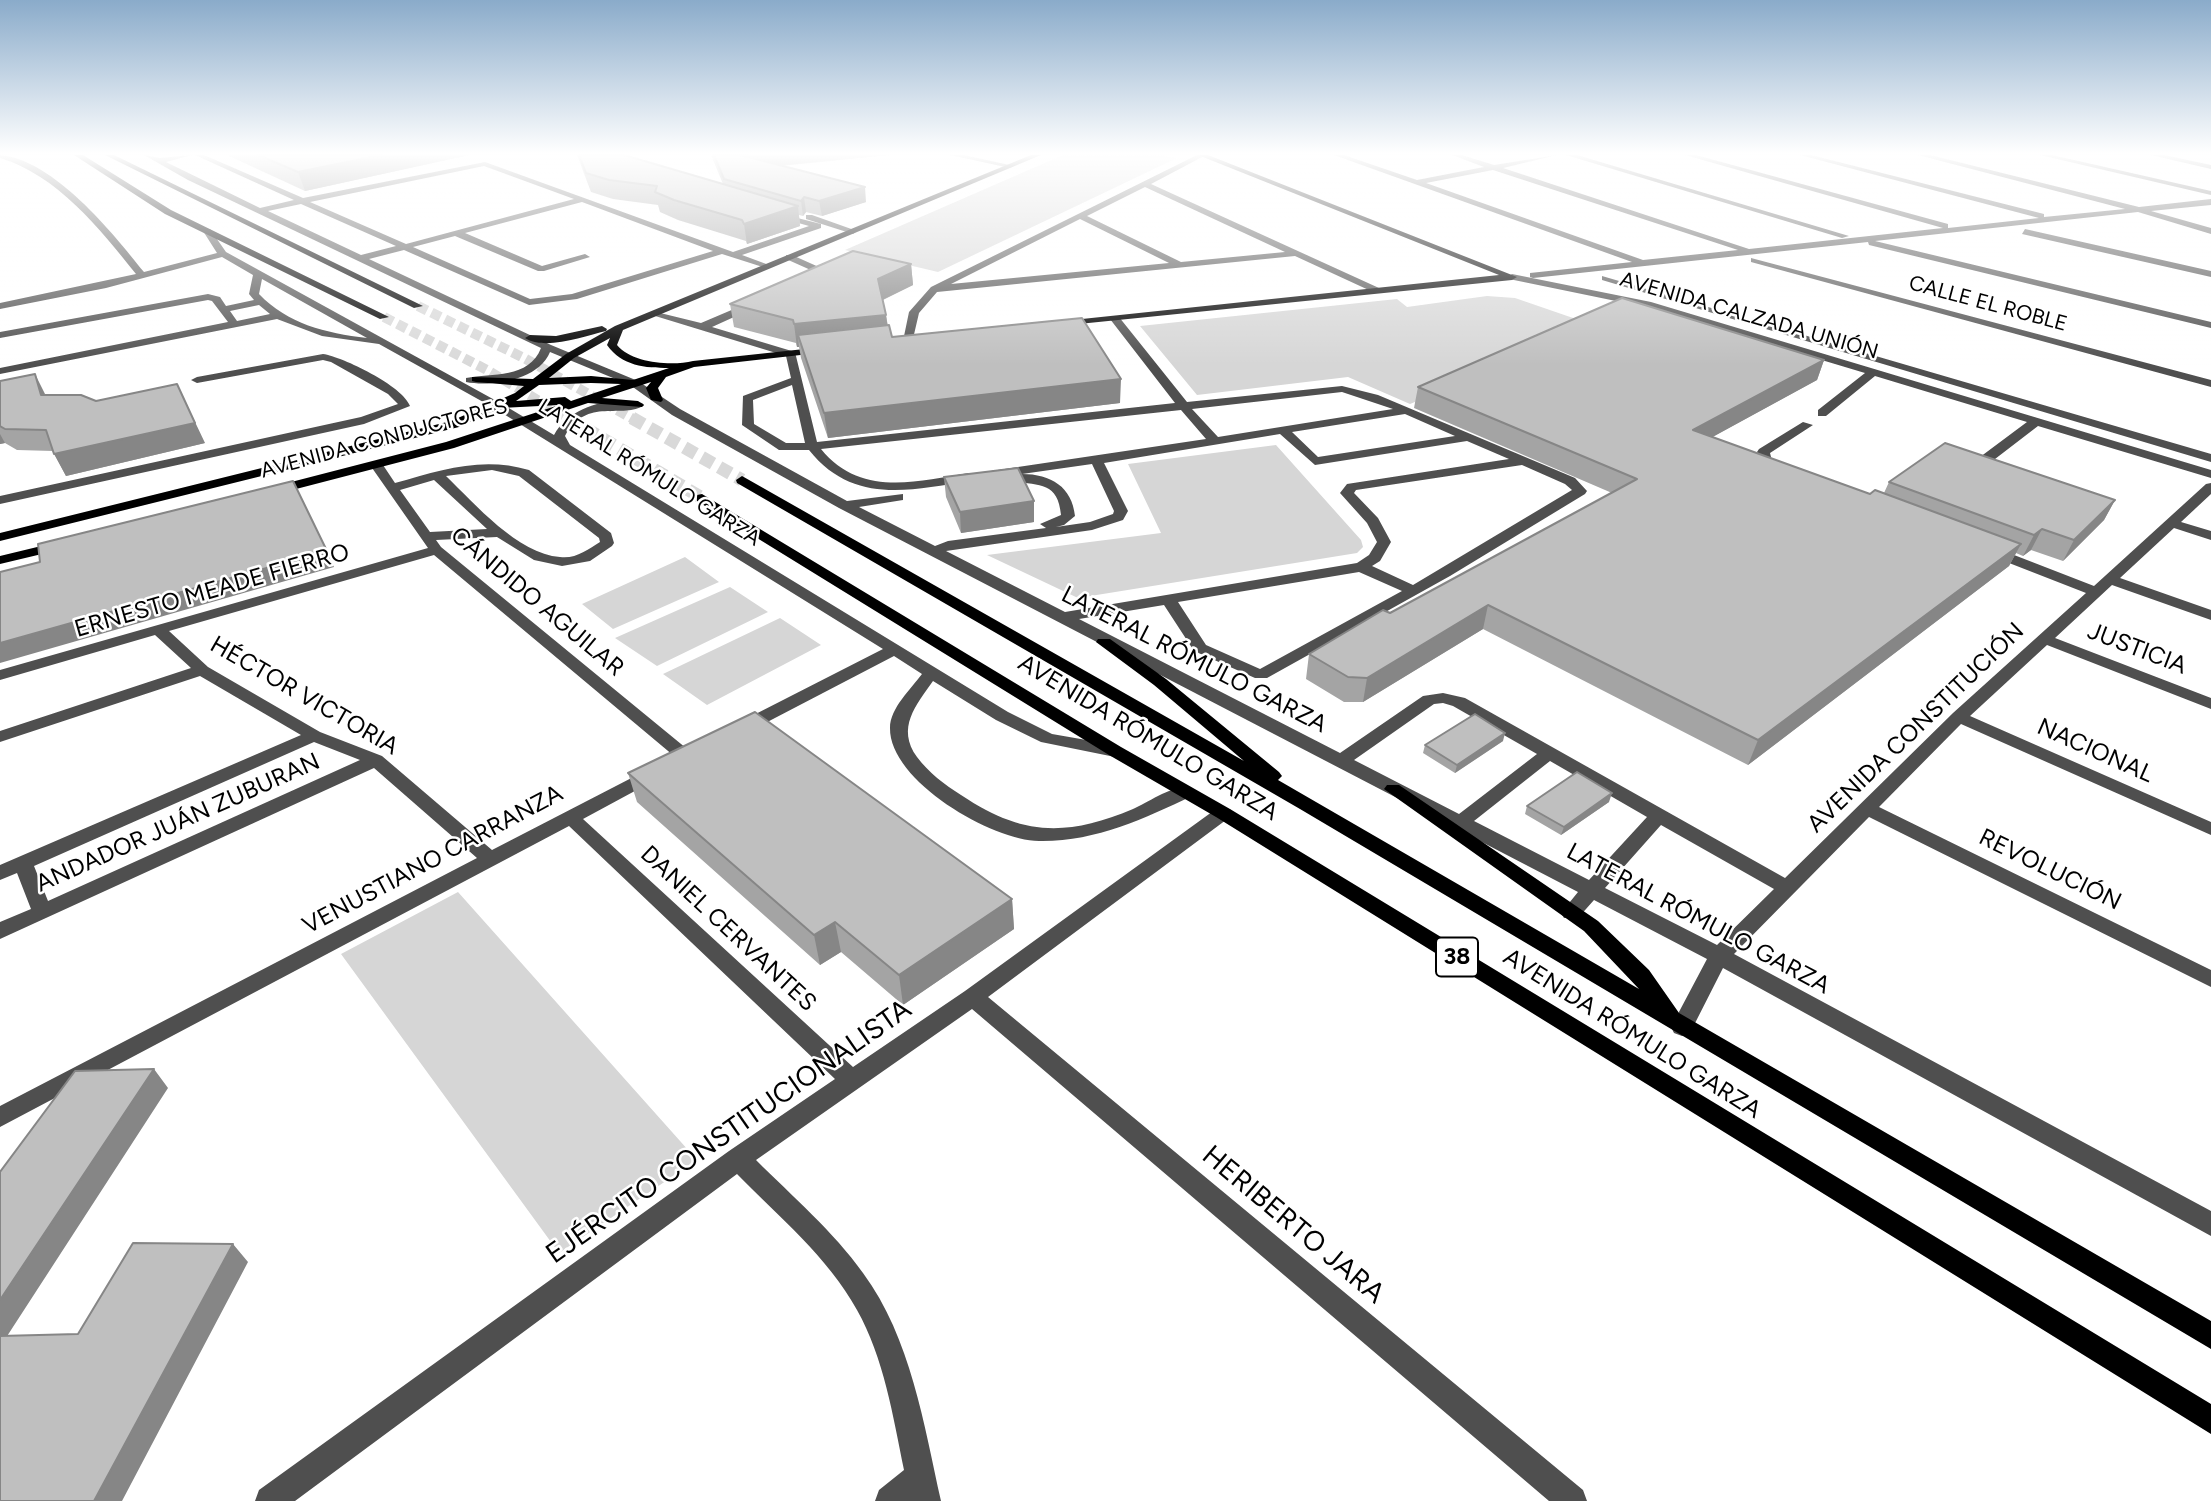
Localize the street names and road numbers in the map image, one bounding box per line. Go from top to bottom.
street label: AVENIDA CALZADA UNIÓN [1617,267,1881,365]
street label: CALLE EL ROBLE [1906,271,2070,337]
street label: AVENIDA CONDUCTORES [258,394,510,484]
street label: LATERAL RÓMULO GARZA [533,394,765,552]
street label: CÁNDIDO AGUILAR [445,521,629,683]
street label: ERNESTO MEADE FIERRO [71,538,353,644]
street label: LATERAL RÓMULO GARZA [1056,580,1332,740]
street label: AVENIDA CONSTITUCIÓN [1802,617,2030,839]
street label: JUSTICIA [2083,617,2191,681]
street label: HÉCTOR VICTORIA [205,630,403,762]
street label: AVENIDA RÓMULO GARZA [1013,649,1283,827]
street label: NACIONAL [2032,713,2158,789]
street label: ANDADOR JUÁN ZUBURAN [32,747,324,899]
street label: VENUSTIANO CARRANZA [298,779,568,941]
street label: REVOLUCIÓN [1974,823,2126,917]
street label: LATERAL RÓMULO GARZA [1561,837,1835,1001]
street label: DANIEL CERVANTES [634,840,822,1018]
road number: 38 [1436,938,1478,976]
street label: AVENIDA RÓMULO GARZA [1498,943,1766,1125]
street label: EJÉRCITO CONSTITUCIONALISTA [540,993,918,1271]
street label: HERIBERTO JARA [1195,1139,1391,1311]

